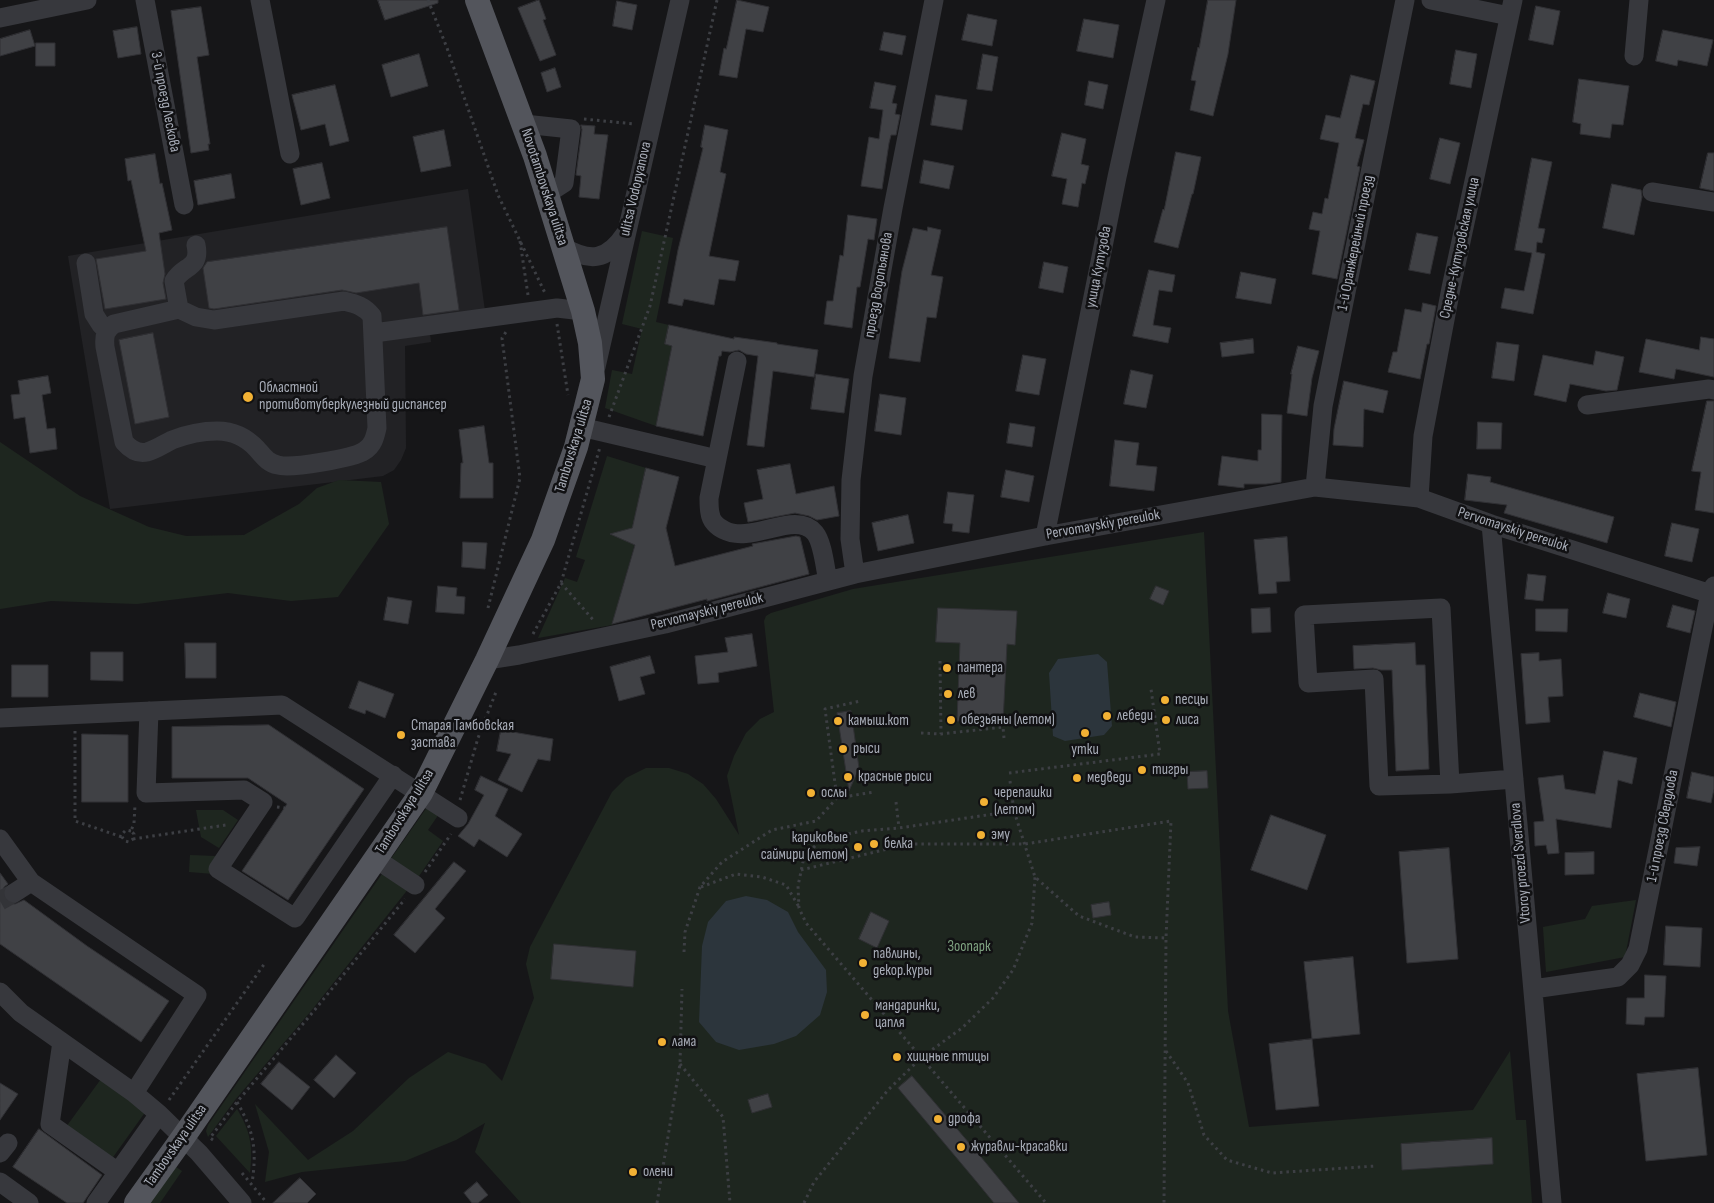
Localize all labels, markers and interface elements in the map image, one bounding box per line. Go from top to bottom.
street label: 3-й проезд Лескова [146,50,184,154]
street label: Novotambovskaya ulitsa [517,126,571,248]
street label: ulitsa Vodopyanova [616,140,656,238]
street label: 1-й Оранжерейный проезд [1334,174,1378,312]
street label: Средне-Кутузовская улица [1436,176,1484,320]
street label: улица Кутузова [1082,225,1116,309]
street label: проезд Водопьянова [861,231,897,339]
place label: Областной противотуберкулезный диспансер [259,379,447,414]
marker: Областной противотуберкулезный диспансер [241,390,255,404]
street label: Tambovskaya ulitsa [551,397,597,495]
street label: Pervomayskiy pereulok [1455,504,1571,556]
street label: Pervomayskiy pereulok [1045,506,1161,544]
street label: Pervomayskiy pereulok [649,589,765,635]
place label: пантера [957,659,1003,677]
marker: пантера [941,662,953,674]
place label: лев [958,685,976,703]
marker: лев [942,688,954,700]
place label: песцы [1175,691,1208,709]
marker: песцы [1159,694,1171,706]
place label: лебеди [1117,707,1153,725]
marker: лебеди [1101,710,1113,722]
place label: обезьяны (летом) [961,711,1055,729]
place label: лиса [1176,711,1199,729]
place label: камыш.кот [848,712,909,730]
marker: обезьяны (летом) [945,714,957,726]
marker: лиса [1160,714,1172,726]
marker: камыш.кот [832,715,844,727]
place label: Старая Тамбовская застава [411,717,514,752]
marker: утки [1079,727,1091,739]
marker: Старая Тамбовская застава [395,729,407,741]
place label: рыси [853,740,880,758]
place label: утки [1071,741,1099,759]
marker: рыси [837,743,849,755]
place label: тигры [1152,761,1188,779]
marker: тигры [1136,764,1148,776]
street label: Tambovskaya ulitsa [372,766,438,858]
place label: красные рыси [858,768,932,786]
street label: 1-й проезд Свердлова [1643,768,1683,884]
place label: медведи [1087,769,1131,787]
marker: красные рыси [842,771,854,783]
marker: медведи [1071,772,1083,784]
place label: ослы [821,784,847,802]
place label: черепашки (летом) [994,784,1052,819]
marker: ослы [805,787,817,799]
marker: черепашки (летом) [978,796,990,808]
street label: Vtoroy proezd Sverdlova [1507,802,1535,924]
place label: эму [991,826,1010,844]
place label: кариковые саймири (летом) [761,829,848,864]
marker: эму [975,829,987,841]
place label: белка [884,835,913,853]
marker: белка [868,838,880,850]
marker: кариковые саймири (летом) [852,841,864,853]
park label: Зоопарк [947,938,991,956]
place label: павлины, декор.куры [873,945,932,980]
marker: павлины, декор.куры [857,957,869,969]
place label: мандаринки, цапля [875,997,940,1032]
marker: мандаринки, цапля [859,1009,871,1021]
place label: лама [672,1033,696,1051]
marker: лама [656,1036,668,1048]
place label: хищные птицы [907,1048,989,1066]
marker: хищные птицы [891,1051,903,1063]
street label: Tambovskaya ulitsa [141,1101,211,1191]
place label: дрофа [948,1110,981,1128]
marker: дрофа [932,1113,944,1125]
place label: журавли-красавки [971,1138,1067,1156]
marker: журавли-красавки [955,1141,967,1153]
place label: олени [643,1163,673,1181]
marker: олени [627,1166,639,1178]

